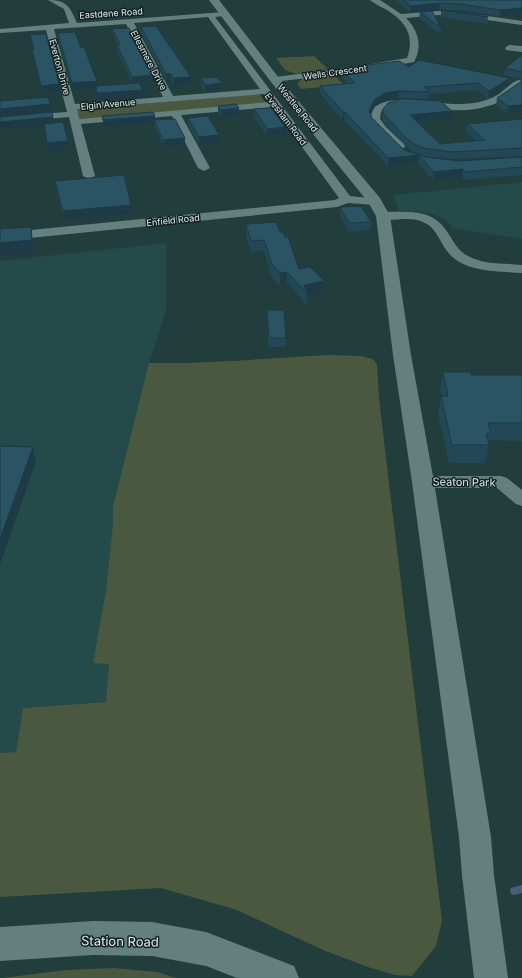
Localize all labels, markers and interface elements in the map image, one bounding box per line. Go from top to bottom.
street label: Eastdene Road [79,5,143,21]
street label: Ellesmere Drive [129,28,169,92]
street label: Everton Drive [47,38,73,96]
street label: Wells Crescent [303,62,367,82]
street label: Westlea Road [275,82,321,134]
street label: Evesham Road [263,91,309,147]
street label: Elgin Avenue [80,96,136,112]
street label: Enfield Road [146,212,200,228]
street label: Seaton Park [432,474,496,490]
street label: Station Road [81,932,159,950]

